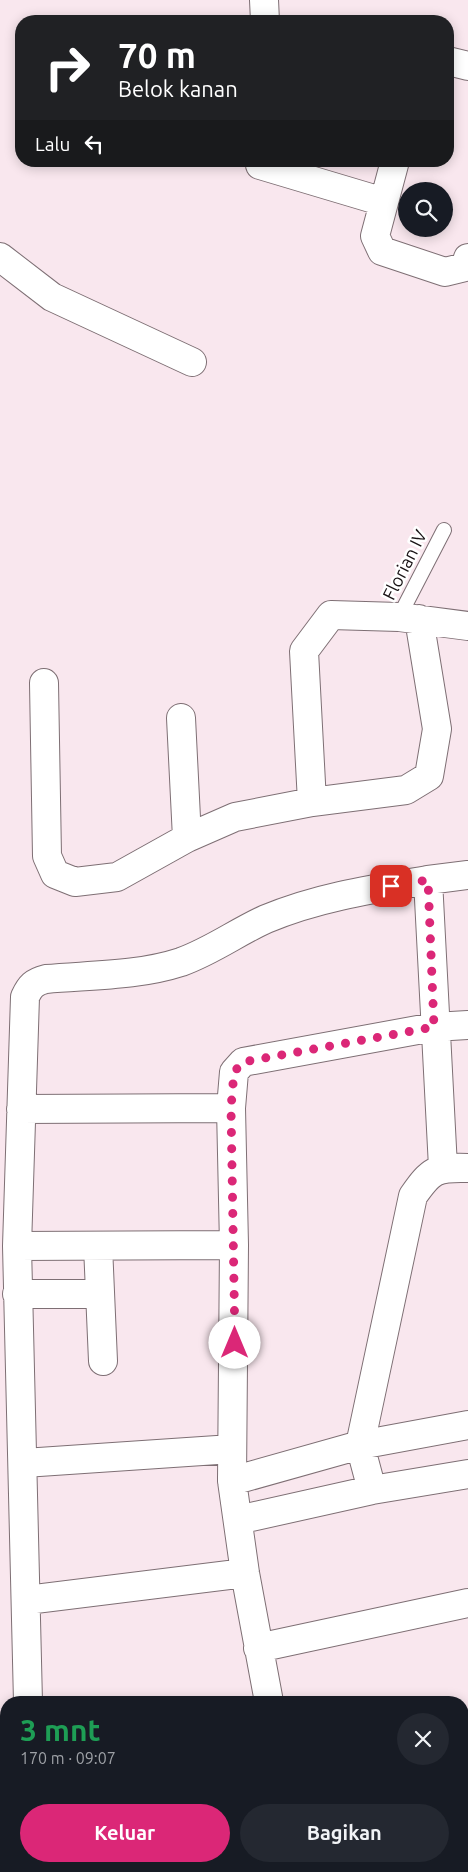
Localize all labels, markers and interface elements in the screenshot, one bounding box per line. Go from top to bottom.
icon: right [35,35,100,100]
text: 70 m [118,35,196,75]
text: Belok kanan [118,76,238,101]
icon: left [80,130,108,158]
text: Lalu [35,133,70,155]
map controls [398,182,453,237]
button: search [398,182,453,237]
street label: Florian IV [378,526,430,603]
pin [370,865,412,907]
icon: arrive [377,872,405,900]
position arrow [208,1316,260,1368]
text: 3 mnt [20,1713,100,1747]
button: close [397,1713,449,1765]
text: 170 m · 09:07 [20,1749,116,1767]
button: Keluar [20,1804,230,1862]
button: Bagikan [240,1804,449,1862]

